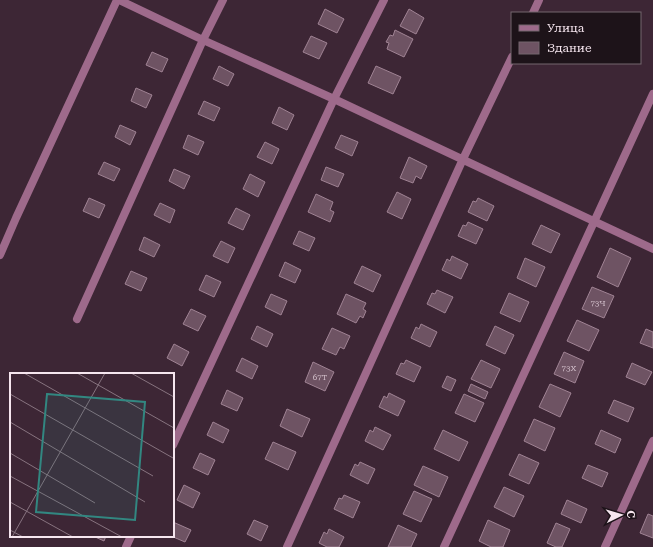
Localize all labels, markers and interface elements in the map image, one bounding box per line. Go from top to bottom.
legend [511,12,641,64]
text: Улица [547,21,585,35]
text: Здание [547,41,592,55]
house number: 73Ч [590,299,606,308]
house number: 73Х [562,364,577,373]
inset map [10,373,174,537]
house number: 67Т [313,373,328,382]
north arrow [601,495,641,535]
text: С [624,510,637,519]

